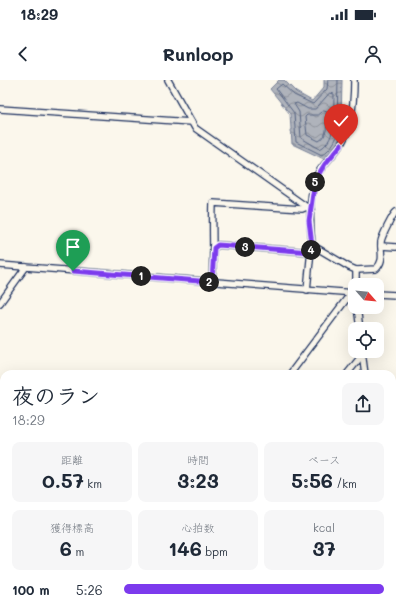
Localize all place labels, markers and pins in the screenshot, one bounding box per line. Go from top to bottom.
pin [324,104,358,145]
pin: 5 [305,172,325,192]
pin [56,230,90,271]
pin: 3 [235,237,255,257]
pin: 4 [301,240,321,260]
pin: 1 [131,266,151,286]
pin: 2 [199,272,219,292]

